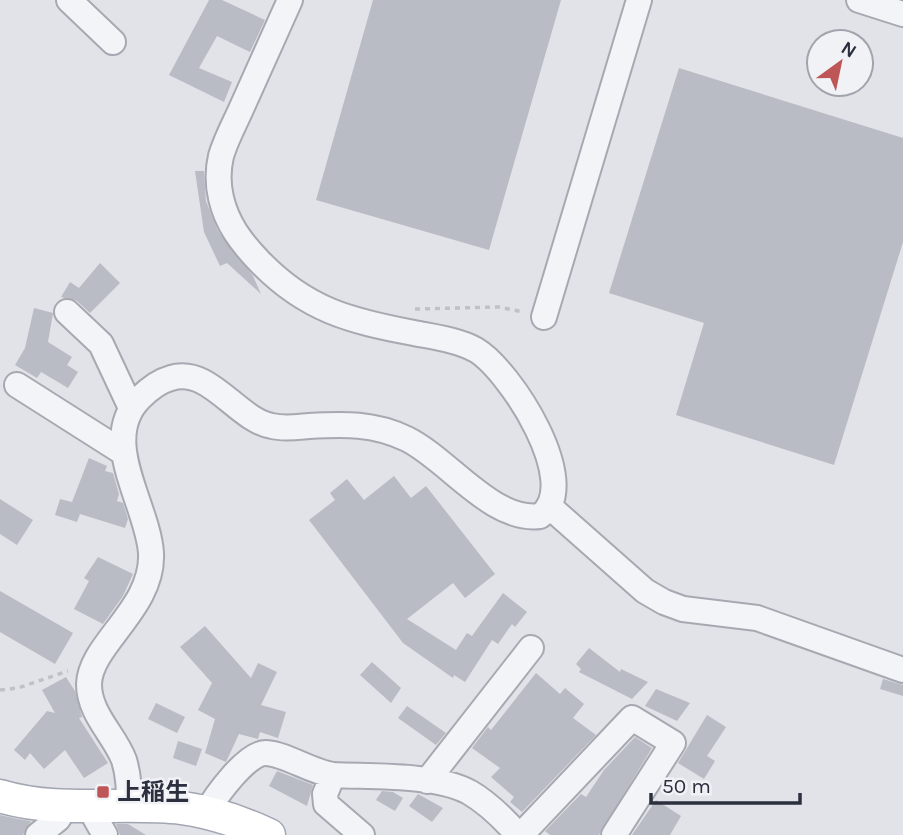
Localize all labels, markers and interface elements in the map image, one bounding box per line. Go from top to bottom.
north arrow [805,28,875,98]
text: N [837,37,860,63]
scale bar [651,762,800,806]
text: 50 m [662,774,711,798]
place label: 上稲生 [117,778,189,806]
marker: 上稲生 [95,784,111,800]

